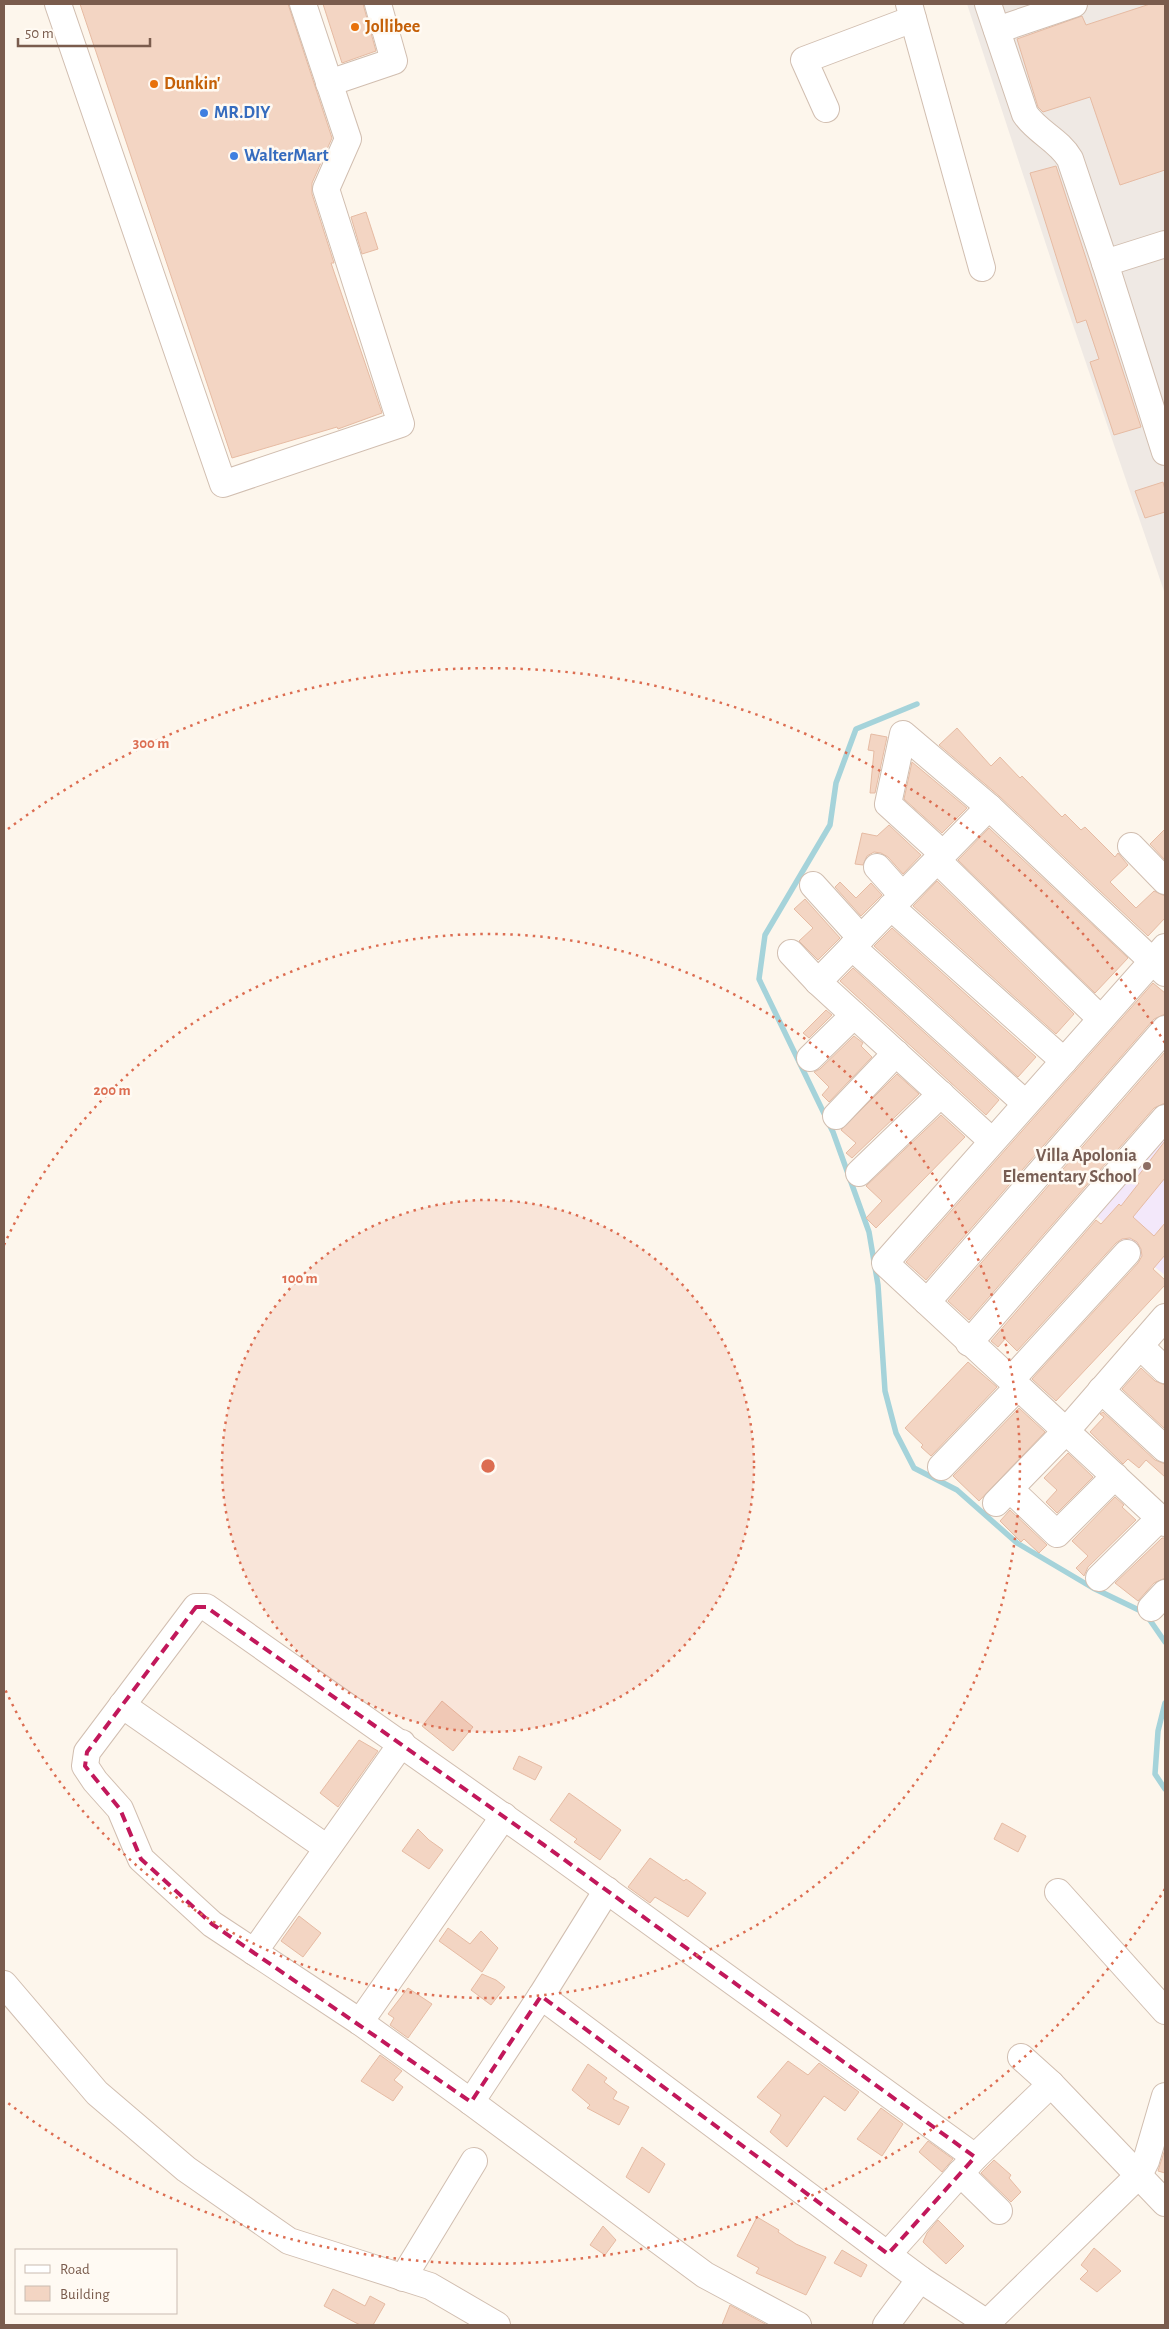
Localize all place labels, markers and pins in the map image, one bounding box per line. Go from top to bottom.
place label: Jollibee [365,18,420,36]
marker: Jollibee [349,21,361,33]
place label: Dunkin' [164,75,221,93]
marker: Dunkin' [148,78,160,90]
place label: MR.DIY [214,104,271,122]
marker: MR.DIY [198,107,210,119]
place label: WalterMart [244,147,328,165]
marker: WalterMart [228,150,240,162]
place label: Villa Apolonia Elementary School [1002,1147,1137,1186]
marker: Villa Apolonia Elementary School [1141,1160,1153,1172]
centre of rings [479,1457,497,1475]

